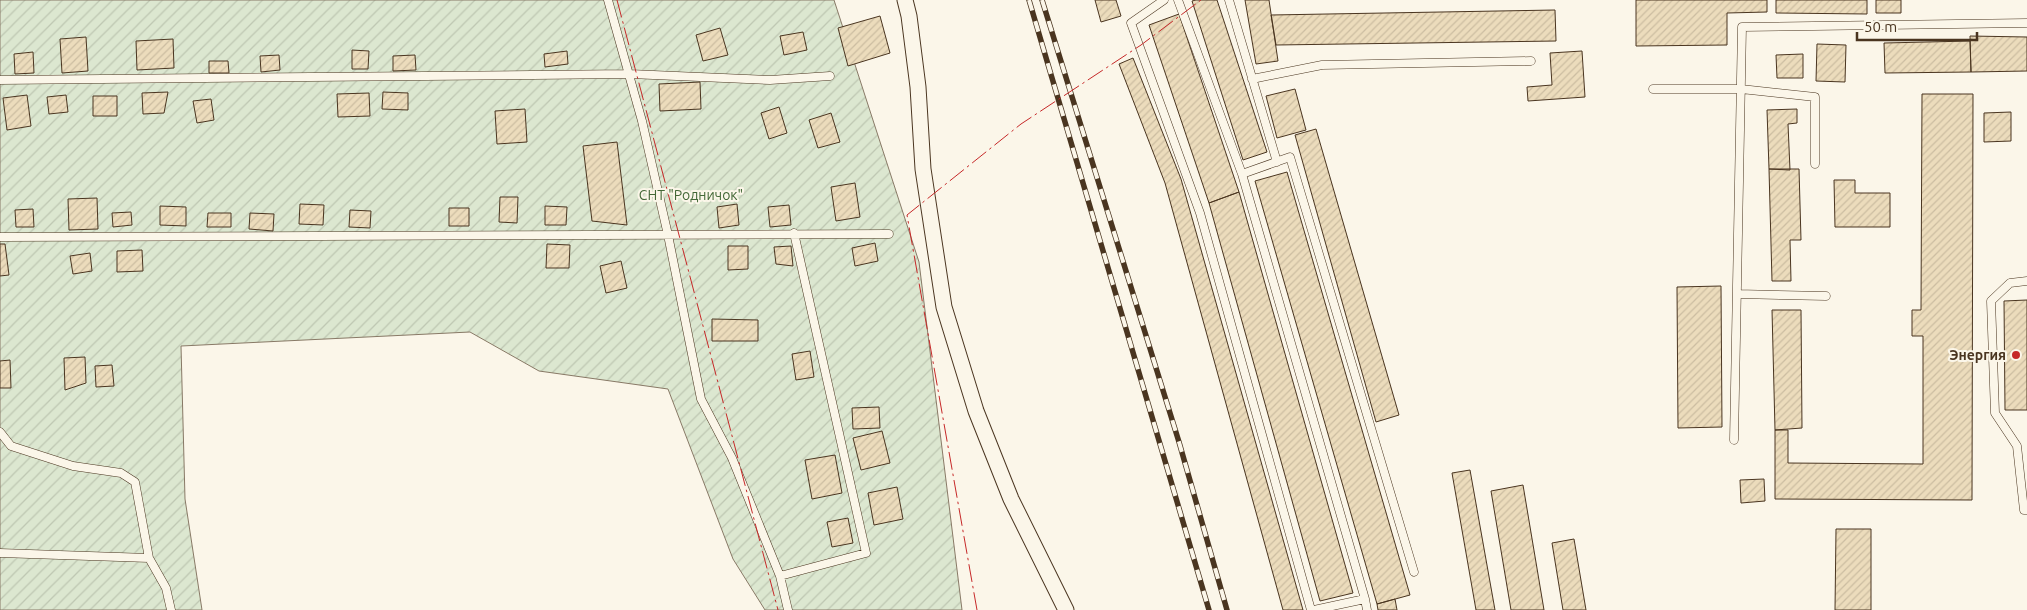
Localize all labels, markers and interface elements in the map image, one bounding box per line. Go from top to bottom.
scale bar [1857,10,1977,42]
text: 50 m [1864,18,1897,35]
park label: СНТ "Родничок" [639,187,743,203]
place label: Энергия [1949,347,2006,363]
marker: Энергия [2010,349,2022,361]

